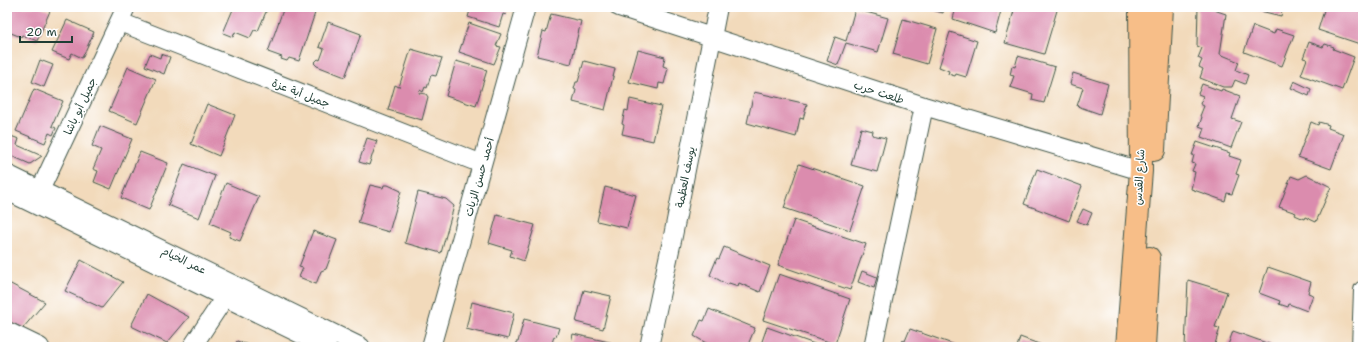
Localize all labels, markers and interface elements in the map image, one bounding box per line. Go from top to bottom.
scale bar [20,18,72,44]
text: 20 m [26,24,57,40]
street label: جميل أبو باشا [61,75,100,137]
street label: جميل أبة عزة [270,76,332,111]
street label: طلعت حرب [852,77,906,108]
street label: أحمد حسن الزيات [461,136,498,218]
street label: يوسف العظمة [672,145,699,209]
street label: شارع القدس [1131,149,1149,206]
street label: عمر الخيام [159,243,209,279]

